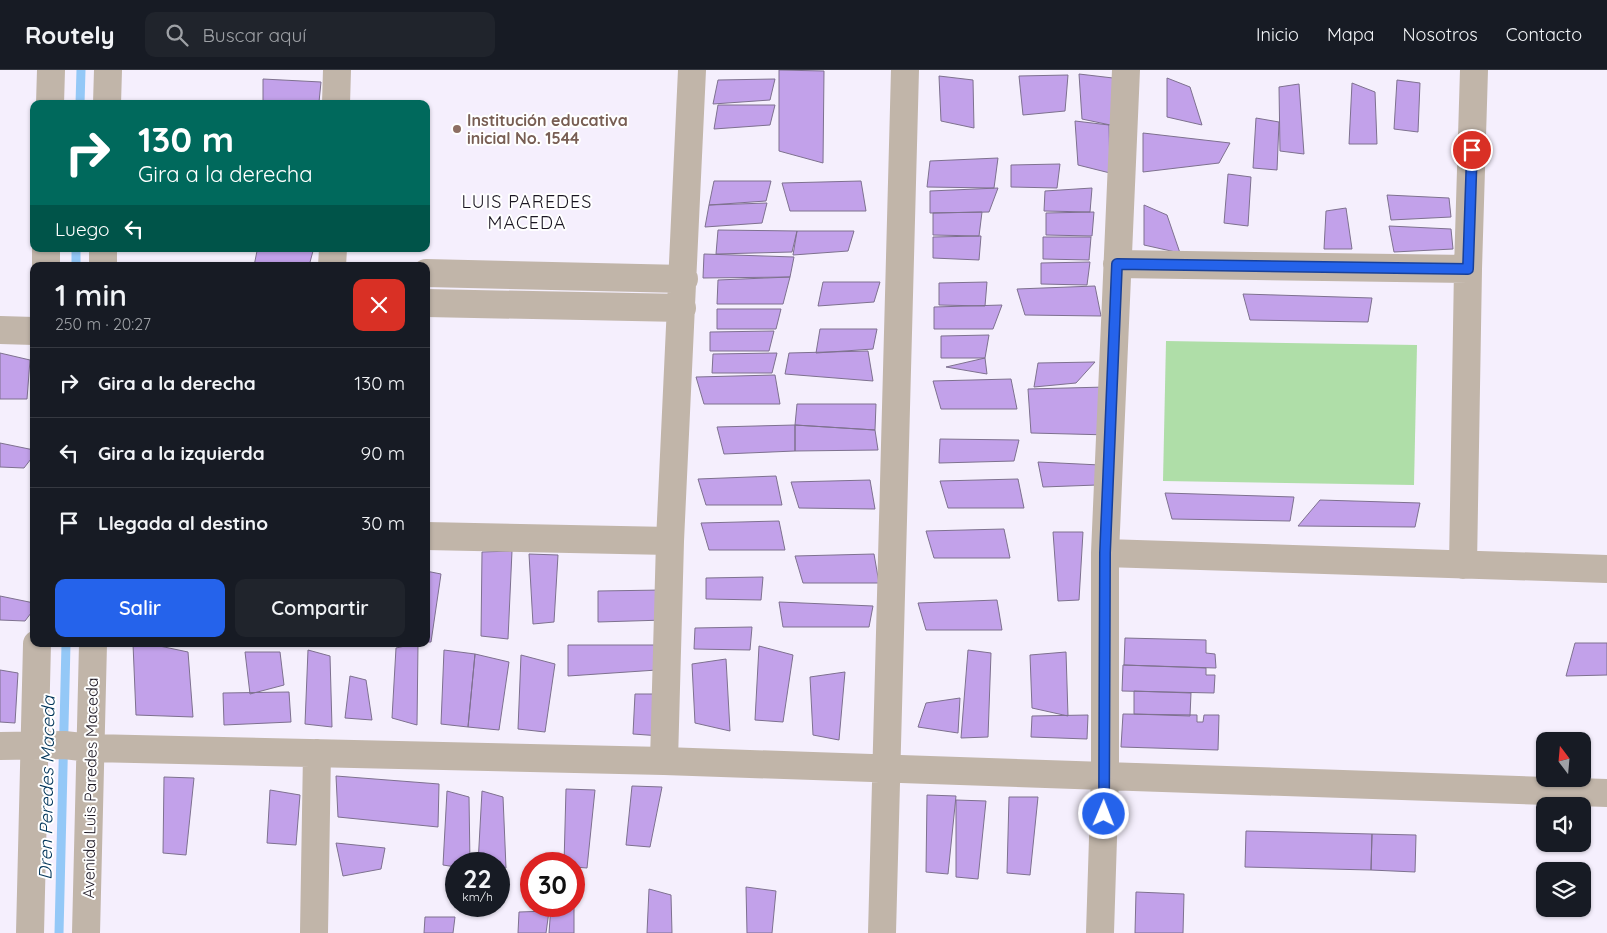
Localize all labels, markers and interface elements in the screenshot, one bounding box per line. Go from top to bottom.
search box [145,12,495,57]
text: Routely [25,20,115,50]
icon: search [163,21,191,49]
text: Buscar aquí [203,23,306,47]
text: Inicio [1256,23,1299,46]
text: Mapa [1327,23,1375,46]
text: Nosotros [1403,23,1478,46]
text: Contacto [1506,23,1582,46]
place label: Institución educativa inicial No. 1544 [467,110,628,148]
text: 130 m [138,117,234,161]
icon: right [55,120,120,185]
marker: Institución educativa inicial No. 1544 [451,123,463,135]
pin [1451,129,1493,171]
icon: arrive [1458,136,1486,164]
text: Gira a la derecha [138,160,313,188]
district label: LUIS PAREDES MACEDA [462,190,592,234]
icon: left [120,215,148,243]
text: Luego [55,217,110,241]
text: 1 min [55,276,127,314]
button: close [353,279,405,331]
text: 250 m · 20:27 [55,314,151,334]
icon: right [55,369,83,397]
text: Gira a la derecha [98,371,256,395]
text: 130 m [354,371,405,395]
icon: left [55,439,83,467]
text: Gira a la izquierda [98,441,265,465]
text: 90 m [361,441,405,465]
icon: arrive [55,509,83,537]
text: Llegada al destino [98,511,268,535]
text: 30 m [361,511,405,535]
button: Salir [55,579,225,637]
button: Compartir [235,579,405,637]
street label: Avenida Luis Paredes Maceda [78,677,102,899]
water label: Dren Peredes Maceda [33,695,60,880]
north arrow [1536,732,1591,788]
map controls [1536,732,1591,917]
position arrow [1077,787,1129,839]
button: sound [1536,797,1591,852]
speed limit sign: 30 [520,852,585,917]
button: layers [1536,862,1591,917]
text: 22 [463,863,492,894]
text: km/h [462,889,493,904]

